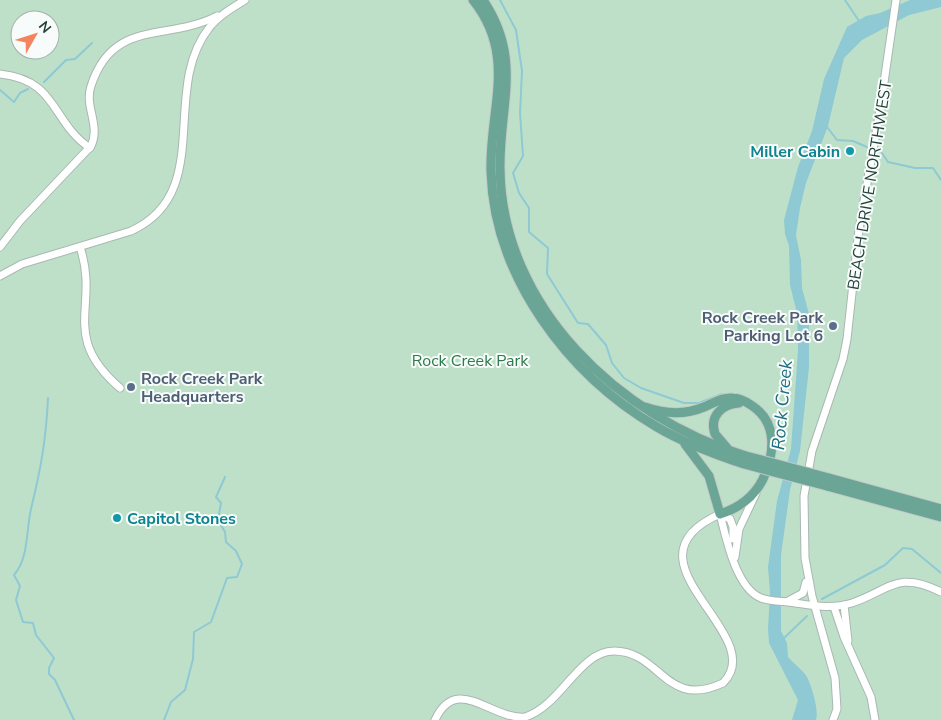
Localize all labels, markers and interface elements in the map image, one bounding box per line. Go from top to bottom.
north arrow [10,10,60,60]
text: N [34,17,55,37]
street label: BEACH DRIVE NORTHWEST [843,78,897,292]
place label: Miller Cabin [750,141,840,163]
marker: Miller Cabin [844,145,856,157]
place label: Rock Creek Park Parking Lot 6 [702,307,823,347]
marker: Rock Creek Park Parking Lot 6 [827,320,839,332]
park label: Rock Creek Park [412,350,529,372]
water label: Rock Creek [766,358,798,451]
place label: Rock Creek Park Headquarters [141,368,263,408]
marker: Rock Creek Park Headquarters [125,381,137,393]
place label: Capitol Stones [127,508,236,530]
marker: Capitol Stones [111,512,123,524]

